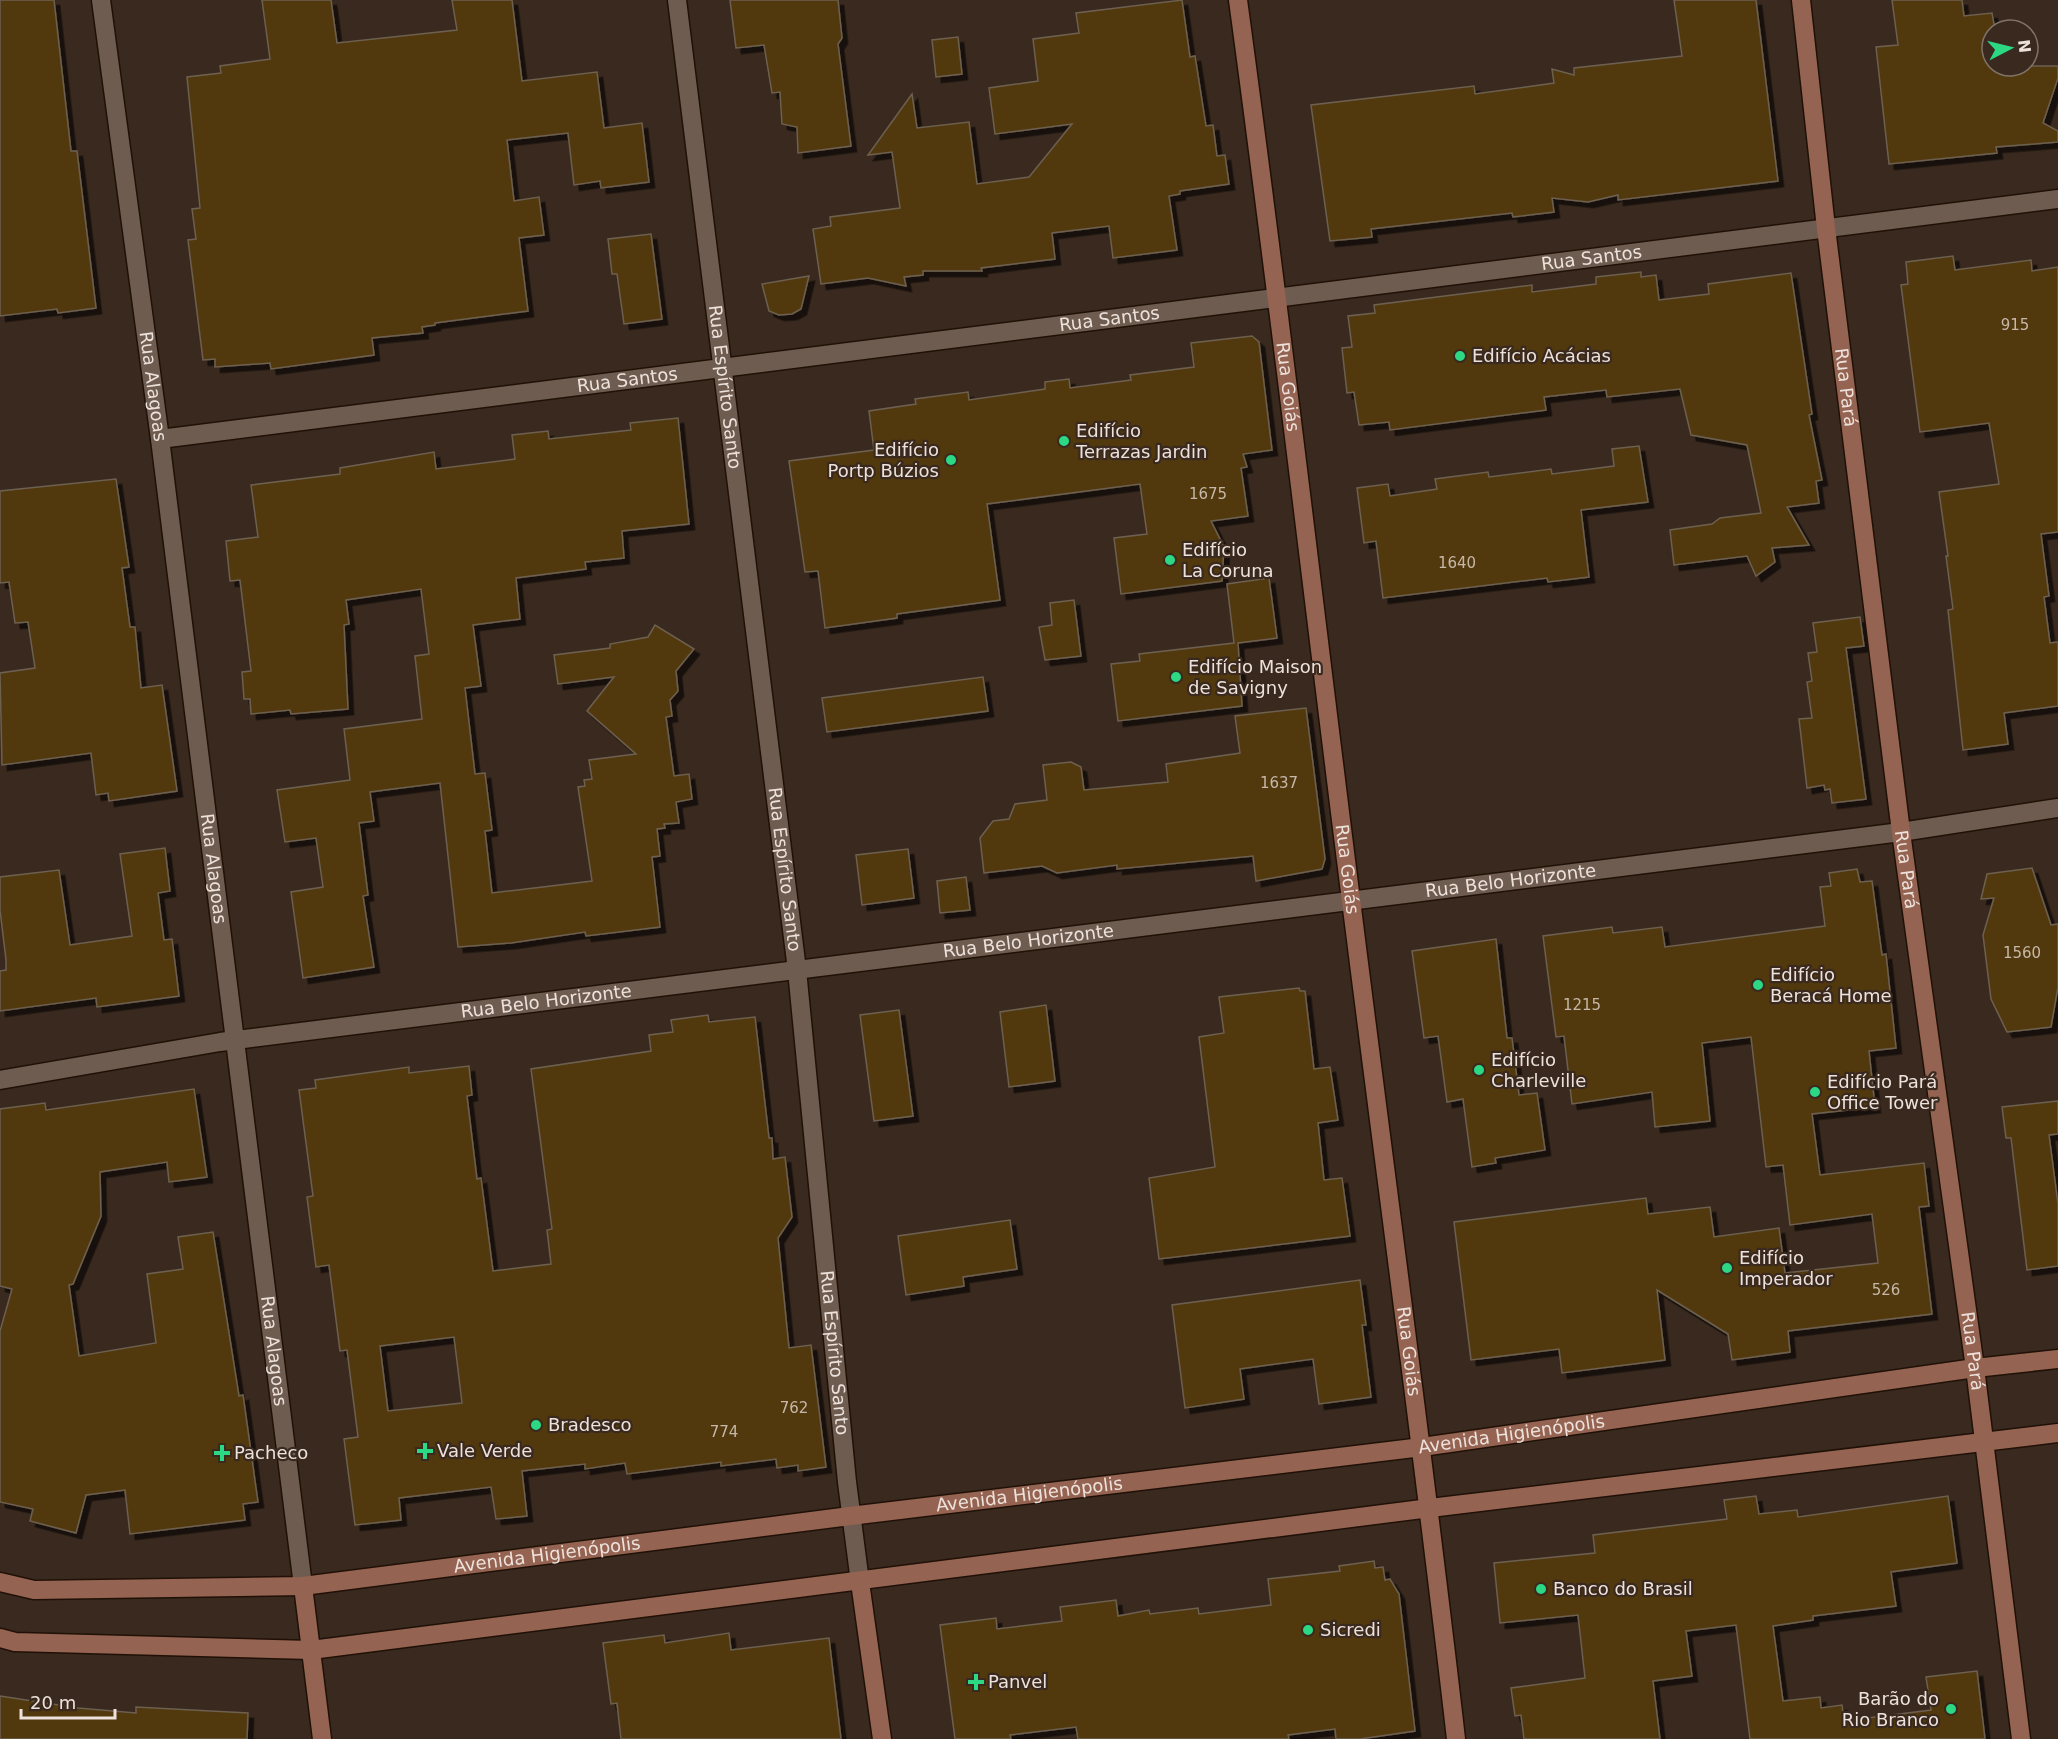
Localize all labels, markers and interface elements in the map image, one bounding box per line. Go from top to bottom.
north arrow [1980,18,2040,78]
text: N [2014,38,2035,54]
street label: Rua Santos [1540,241,1643,274]
street label: Rua Santos [1058,302,1161,335]
street label: Rua Espírito Santo [705,304,746,470]
house number: 915 [2001,316,2029,334]
street label: Rua Alagoas [136,330,171,443]
street label: Rua Goiás [1272,341,1304,433]
place label: Edifício Acácias [1472,345,1611,366]
street label: Rua Pará [1831,347,1862,428]
marker: Edifício Acácias [1453,349,1467,363]
street label: Rua Santos [576,363,679,396]
place label: Edifício Terrazas Jardin [1075,420,1207,462]
marker: Edifício Terrazas Jardin [1057,434,1071,448]
place label: Edifício Portp Búzios [828,439,939,481]
marker: Edifício Portp Búzios [944,453,958,467]
house number: 1675 [1189,485,1227,503]
place label: Edifício La Coruna [1182,539,1274,581]
marker: Edifício La Coruna [1163,553,1177,567]
house number: 1640 [1438,554,1476,572]
place label: Edifício Maison de Savigny [1188,656,1322,698]
marker: Edifício Maison de Savigny [1169,670,1183,684]
house number: 1637 [1260,774,1298,792]
street label: Rua Espírito Santo [764,786,806,953]
street label: Rua Alagoas [197,812,231,925]
street label: Rua Goiás [1332,823,1364,915]
street label: Rua Pará [1891,829,1923,910]
street label: Rua Belo Horizonte [1424,859,1597,901]
street label: Rua Belo Horizonte [942,919,1115,962]
house number: 1560 [2003,944,2041,962]
place label: Edifício Beracá Home [1770,964,1892,1006]
marker: Edifício Beracá Home [1751,978,1765,992]
street label: Rua Belo Horizonte [459,980,633,1022]
house number: 1215 [1563,996,1601,1014]
place label: Edifício Charleville [1491,1049,1586,1091]
marker: Edifício Charleville [1472,1063,1486,1077]
place label: Edifício Pará Office Tower [1827,1071,1938,1113]
marker: Edifício Pará Office Tower [1808,1085,1822,1099]
place label: Edifício Imperador [1739,1247,1833,1289]
marker: Edifício Imperador [1720,1261,1734,1275]
street label: Rua Espírito Santo [816,1269,853,1436]
house number: 526 [1872,1281,1900,1299]
street label: Rua Alagoas [257,1294,291,1407]
street label: Rua Goiás [1393,1305,1425,1397]
street label: Rua Pará [1957,1310,1989,1392]
house number: 762 [780,1399,808,1417]
street label: Avenida Higienópolis [1417,1410,1606,1457]
place label: Bradesco [548,1414,632,1435]
marker: Bradesco [529,1418,543,1432]
house number: 774 [710,1423,738,1441]
place label: Vale Verde [437,1440,532,1461]
place label: Pacheco [234,1442,308,1463]
marker: Vale Verde [418,1444,432,1458]
marker: Pacheco [215,1446,229,1460]
street label: Avenida Higienópolis [935,1472,1124,1516]
street label: Avenida Higienópolis [452,1532,642,1577]
place label: Banco do Brasil [1553,1578,1693,1599]
marker: Banco do Brasil [1534,1582,1548,1596]
place label: Sicredi [1320,1619,1381,1640]
marker: Sicredi [1301,1623,1315,1637]
place label: Panvel [988,1671,1047,1692]
marker: Panvel [969,1675,983,1689]
scale bar [21,1682,116,1720]
place label: Barão do Rio Branco [1842,1688,1939,1730]
text: 20 m [30,1692,76,1713]
marker: Barão do Rio Branco [1944,1702,1958,1716]

